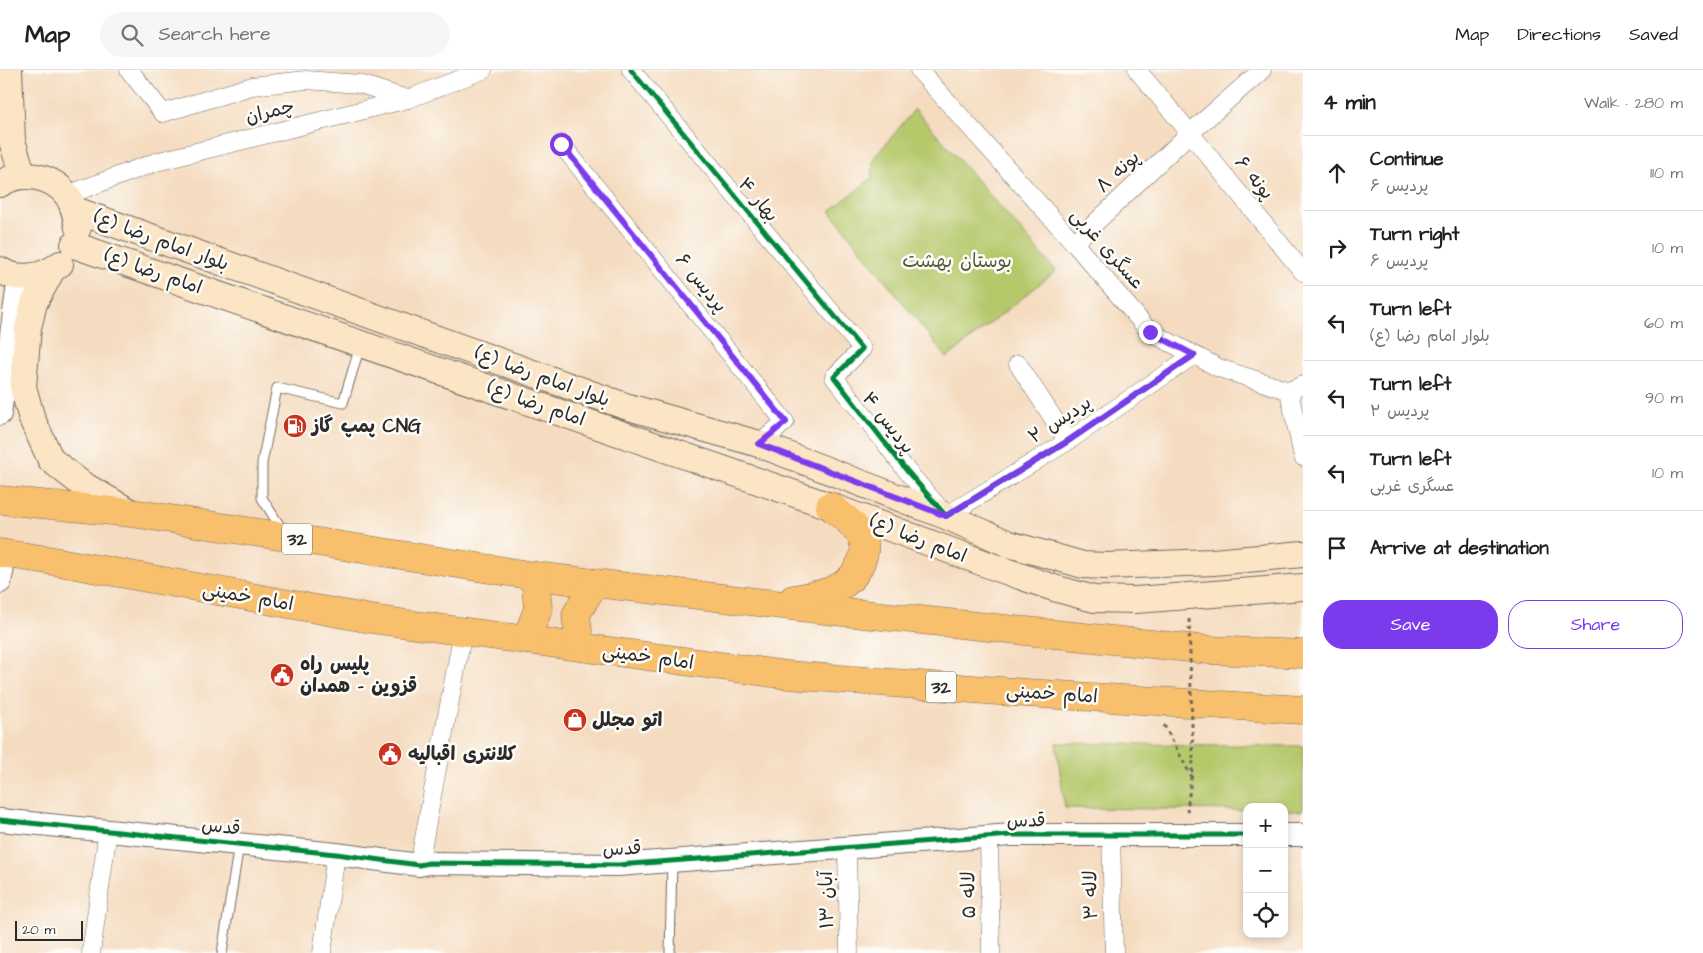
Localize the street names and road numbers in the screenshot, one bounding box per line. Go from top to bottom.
street label: چمران [243,93,297,131]
street label: پونه ۸ [1090,145,1146,199]
street label: پونه ۶ [1228,150,1280,206]
street label: بهار ۴ [731,172,785,228]
street label: عسگری غربی [1064,202,1150,296]
street label: بلوار امام رضا (ع) [90,206,232,276]
street label: امام رضا (ع) [101,245,205,299]
street label: پردیس ۶ [669,248,733,318]
street label: بلوار امام رضا (ع) [471,342,613,412]
street label: امام رضا (ع) [484,377,588,431]
street label: پردیس ۴ [855,386,921,460]
street label: پردیس ۲ [1023,389,1097,451]
street label: امام رضا (ع) [865,508,971,570]
road number: 32 [282,524,312,554]
street label: امام خمینی [200,576,296,618]
street label: امام خمینی [601,637,695,677]
road number: 32 [926,672,956,702]
street label: امام خمینی [1005,677,1099,711]
street label: قدس [1006,807,1046,835]
street label: قدس [200,812,242,842]
street label: قدس [602,835,642,863]
street label: ۱۳ آبان [813,870,841,929]
street label: لاله ۳ [1077,870,1105,920]
street label: لاله ۵ [955,871,983,919]

